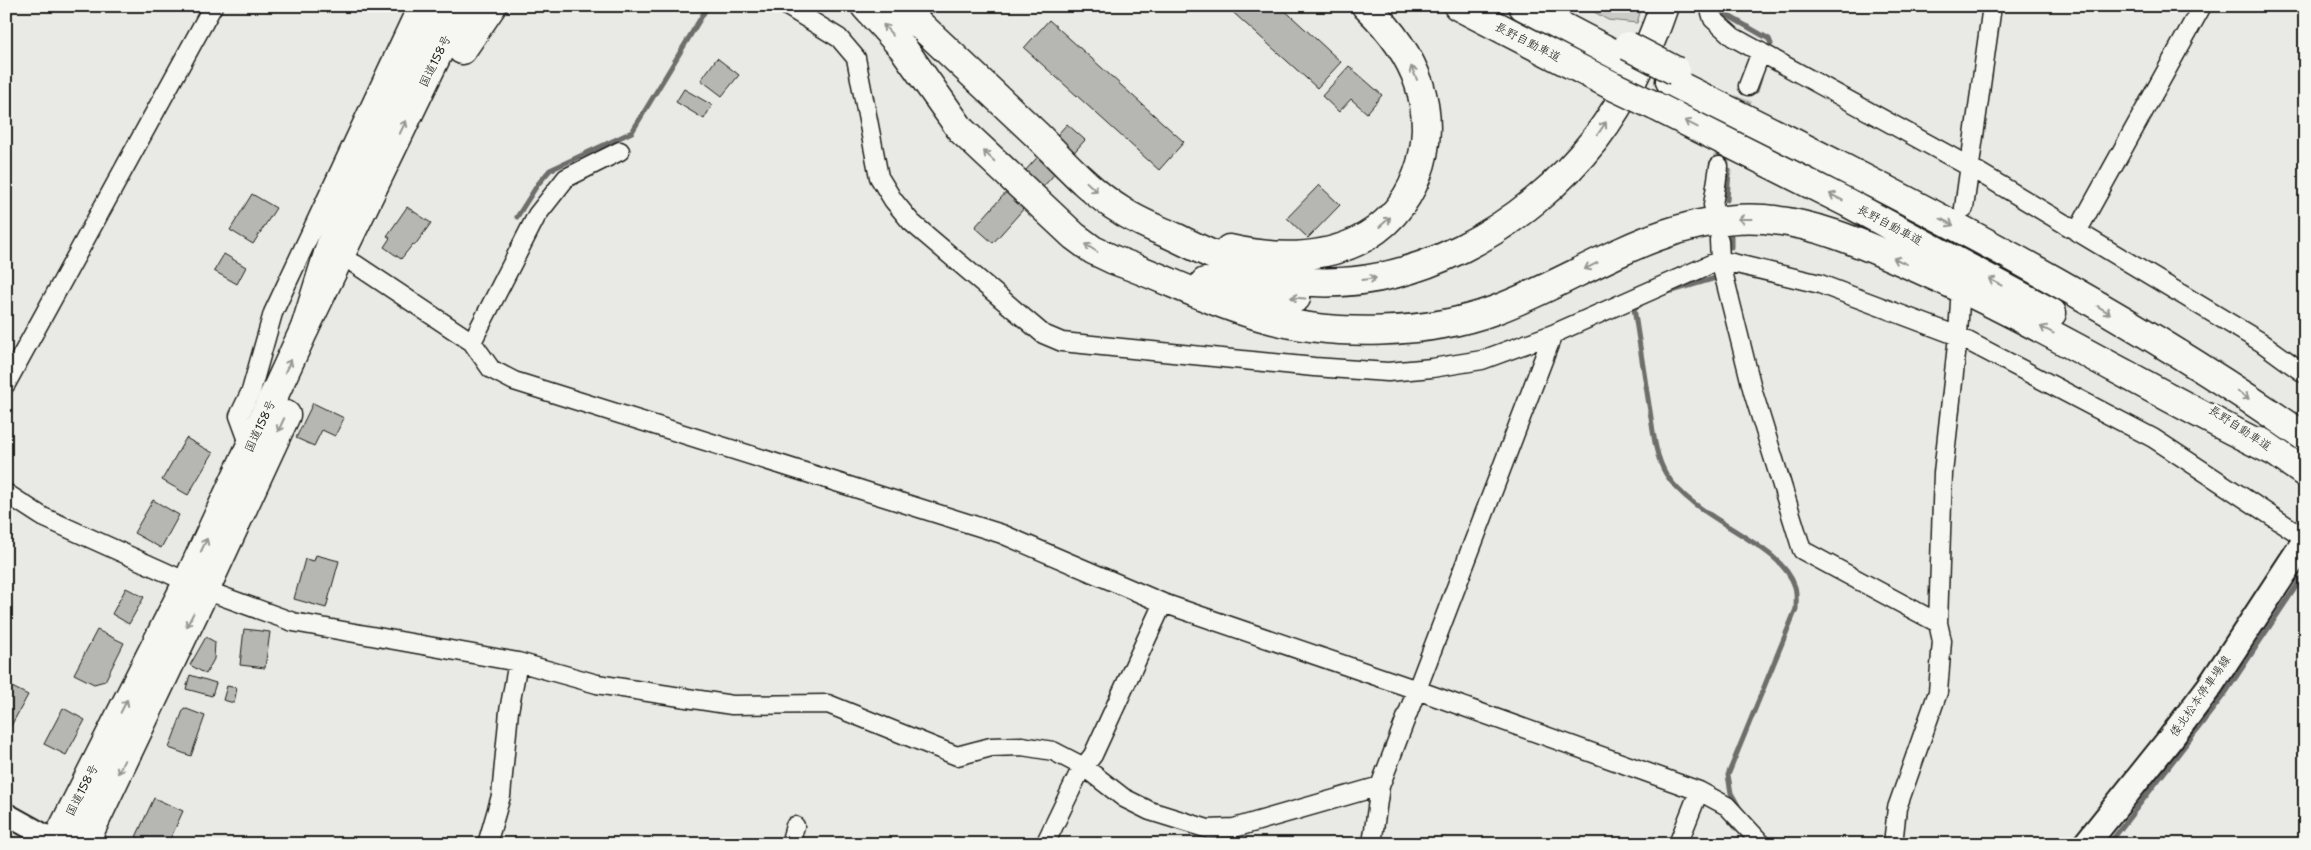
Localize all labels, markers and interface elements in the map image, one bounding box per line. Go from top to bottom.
street label: 長野自動車道 [1492,19,1564,65]
one-way arrow [882,24,893,37]
street label: 国道158号 [415,32,455,90]
one-way arrow [1409,66,1419,81]
one-way arrow [1684,119,1699,128]
one-way arrow [399,120,408,135]
one-way arrow [1597,121,1607,135]
one-way arrow [983,150,996,162]
one-way arrow [1086,182,1099,193]
one-way arrow [1829,192,1844,202]
street label: 長野自動車道 [1854,201,1926,249]
one-way arrow [1737,214,1753,224]
one-way arrow [1379,216,1392,228]
one-way arrow [1940,217,1955,227]
one-way arrow [1084,242,1098,253]
one-way arrow [1893,255,1908,265]
one-way arrow [1584,262,1599,272]
one-way arrow [1360,273,1376,283]
one-way arrow [1989,276,2003,286]
one-way arrow [1290,293,1306,303]
one-way arrow [2097,305,2111,315]
one-way arrow [2040,325,2055,334]
one-way arrow [283,359,293,374]
one-way arrow [2235,390,2249,400]
street label: 国道158号 [241,397,279,455]
street label: 長野自動車道 [2205,402,2275,454]
one-way arrow [276,417,286,432]
one-way arrow [200,538,210,553]
one-way arrow [185,612,194,627]
street label: 倭北松本停車場線 [2166,652,2234,740]
one-way arrow [120,699,129,714]
one-way arrow [116,759,125,774]
street label: 国道158号 [62,761,102,819]

